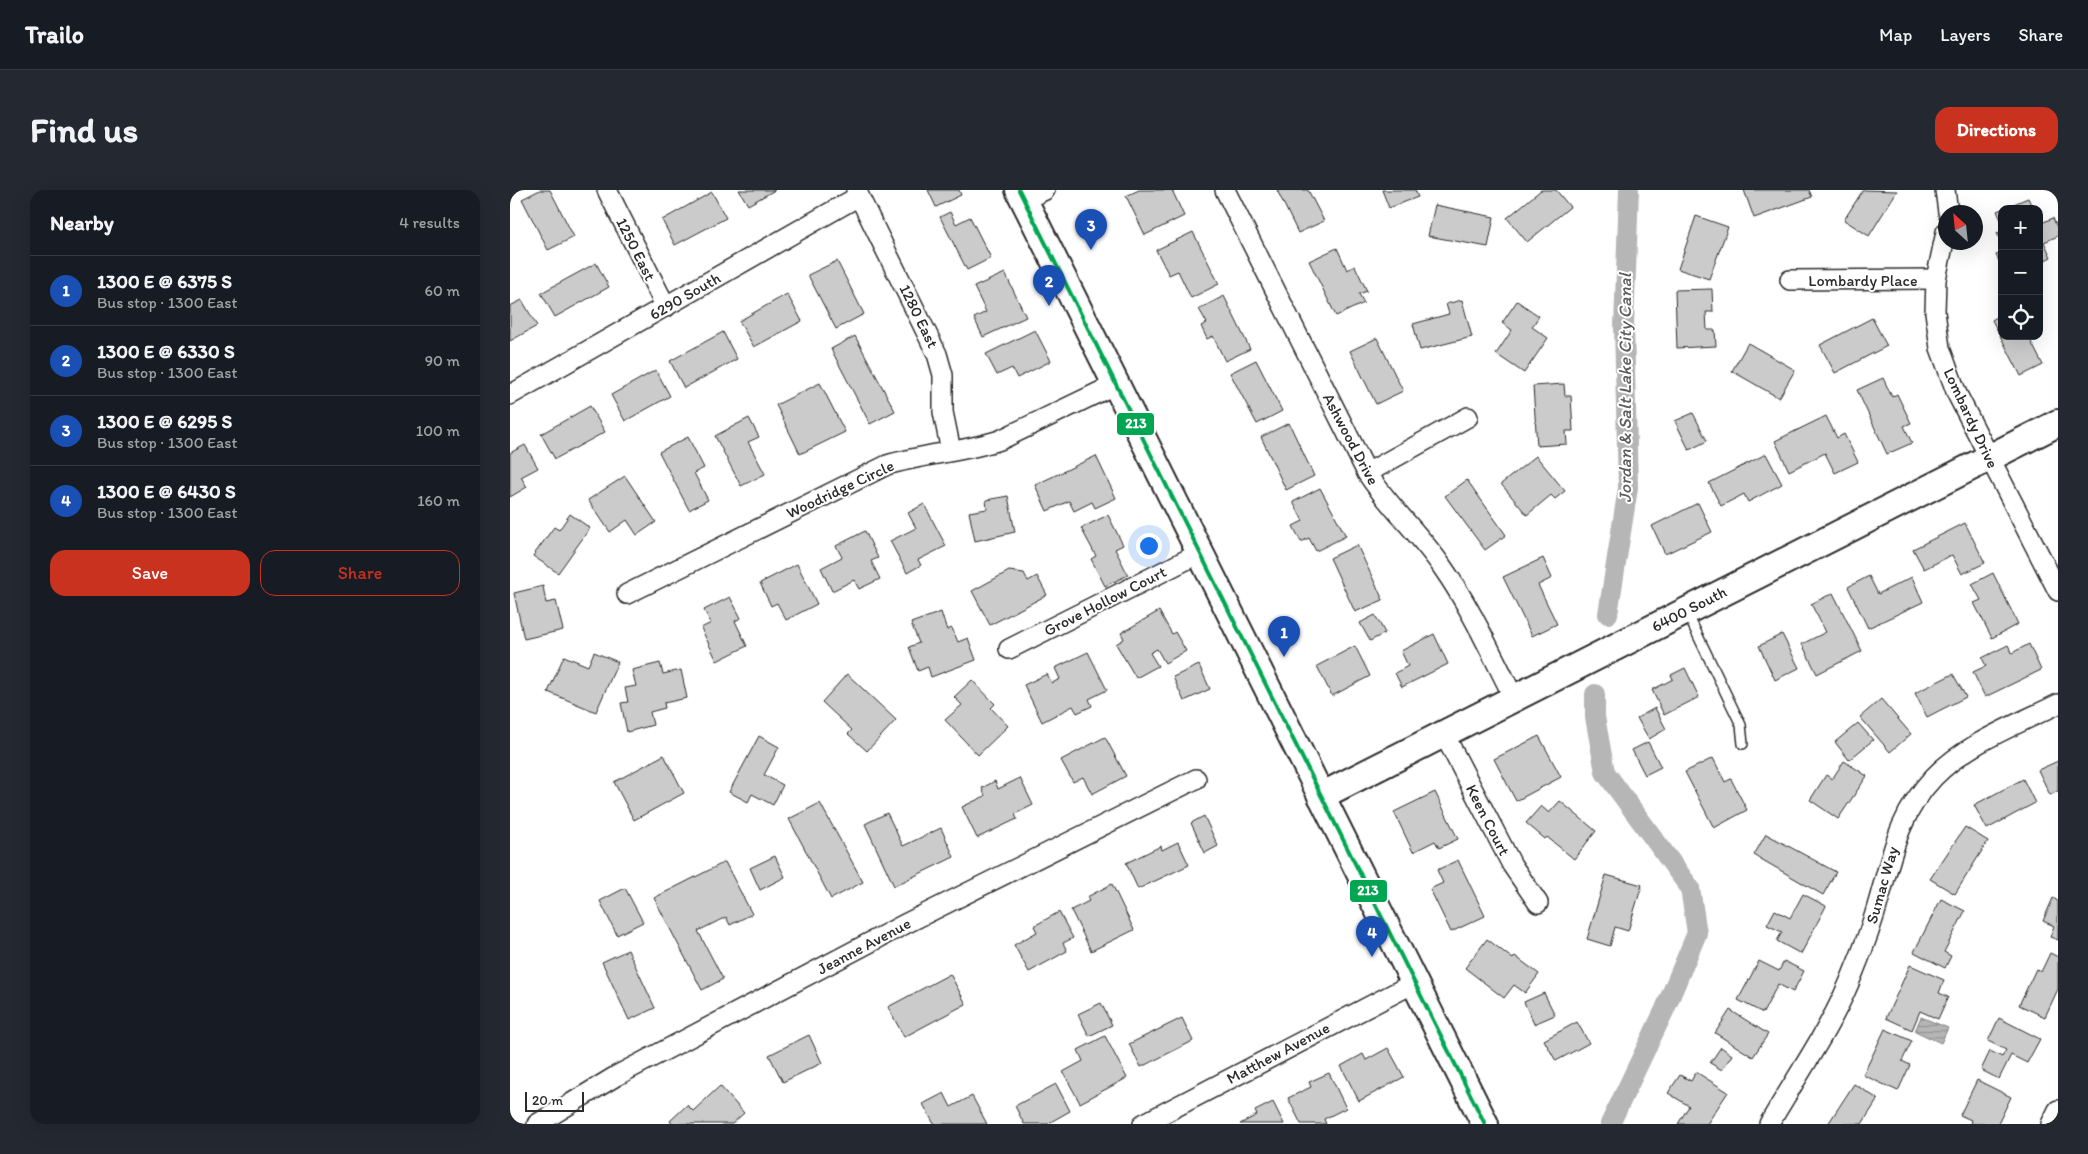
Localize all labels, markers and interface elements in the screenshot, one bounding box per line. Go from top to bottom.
text: Trailo [25,20,84,49]
text: Map [1879,24,1912,46]
text: Layers [1940,24,1990,46]
text: Share [2018,24,2063,46]
button: Directions [1935,107,2058,153]
text: Find us [30,109,138,151]
north arrow [1938,205,1983,250]
map controls [1998,205,2043,340]
button: + [1998,205,2043,250]
pin: 3 [1075,209,1107,250]
text: Nearby [50,210,114,235]
text: 4 results [399,213,460,232]
street label: 1250 East [612,214,660,284]
button: − [1998,250,2043,295]
pin: 2 [1033,265,1065,306]
street label: 6290 South [646,268,724,324]
text: 1300 E @ 6375 S [97,270,232,293]
water label: Jordan & Salt Lake City Canal [1614,271,1636,503]
street label: Lombardy Place [1808,271,1918,290]
text: 1 [62,281,70,300]
text: 60 m [425,281,460,300]
street label: 1280 East [895,281,943,351]
text: Bus stop · 1300 East [97,293,237,312]
button: locate [1998,295,2043,340]
text: 1300 E @ 6330 S [97,340,235,363]
text: 2 [62,351,70,370]
text: 90 m [425,351,460,370]
text: Bus stop · 1300 East [97,363,237,382]
street label: Lombardy Drive [1940,365,2002,471]
street label: Ashwood Drive [1319,390,1383,488]
text: 1300 E @ 6295 S [97,410,232,433]
line badge: 213 [1116,412,1155,436]
text: 213 [1125,415,1147,432]
text: 3 [62,421,70,440]
text: 100 m [416,421,460,440]
text: Bus stop · 1300 East [97,433,237,452]
street label: Woodridge Circle [783,456,897,522]
text: 1300 E @ 6430 S [97,480,236,503]
text: 4 [61,491,71,510]
text: 160 m [417,491,460,510]
text: Bus stop · 1300 East [97,503,237,522]
your location [1136,533,1162,559]
button: Save [50,550,250,596]
button: Share [260,550,460,596]
street label: Grove Hollow Court [1041,562,1169,640]
street label: 6400 South [1648,582,1730,636]
pin: 1 [1268,616,1300,657]
street label: Keen Court [1462,781,1514,859]
street label: Sumac Way [1862,844,1902,926]
line badge: 213 [1349,879,1388,903]
text: 213 [1357,882,1379,899]
street label: Jeanne Avenue [814,913,914,979]
pin: 4 [1356,916,1388,957]
street label: Matthew Avenue [1223,1018,1333,1088]
scale bar [525,1089,584,1112]
text: 20 m [532,1092,563,1109]

